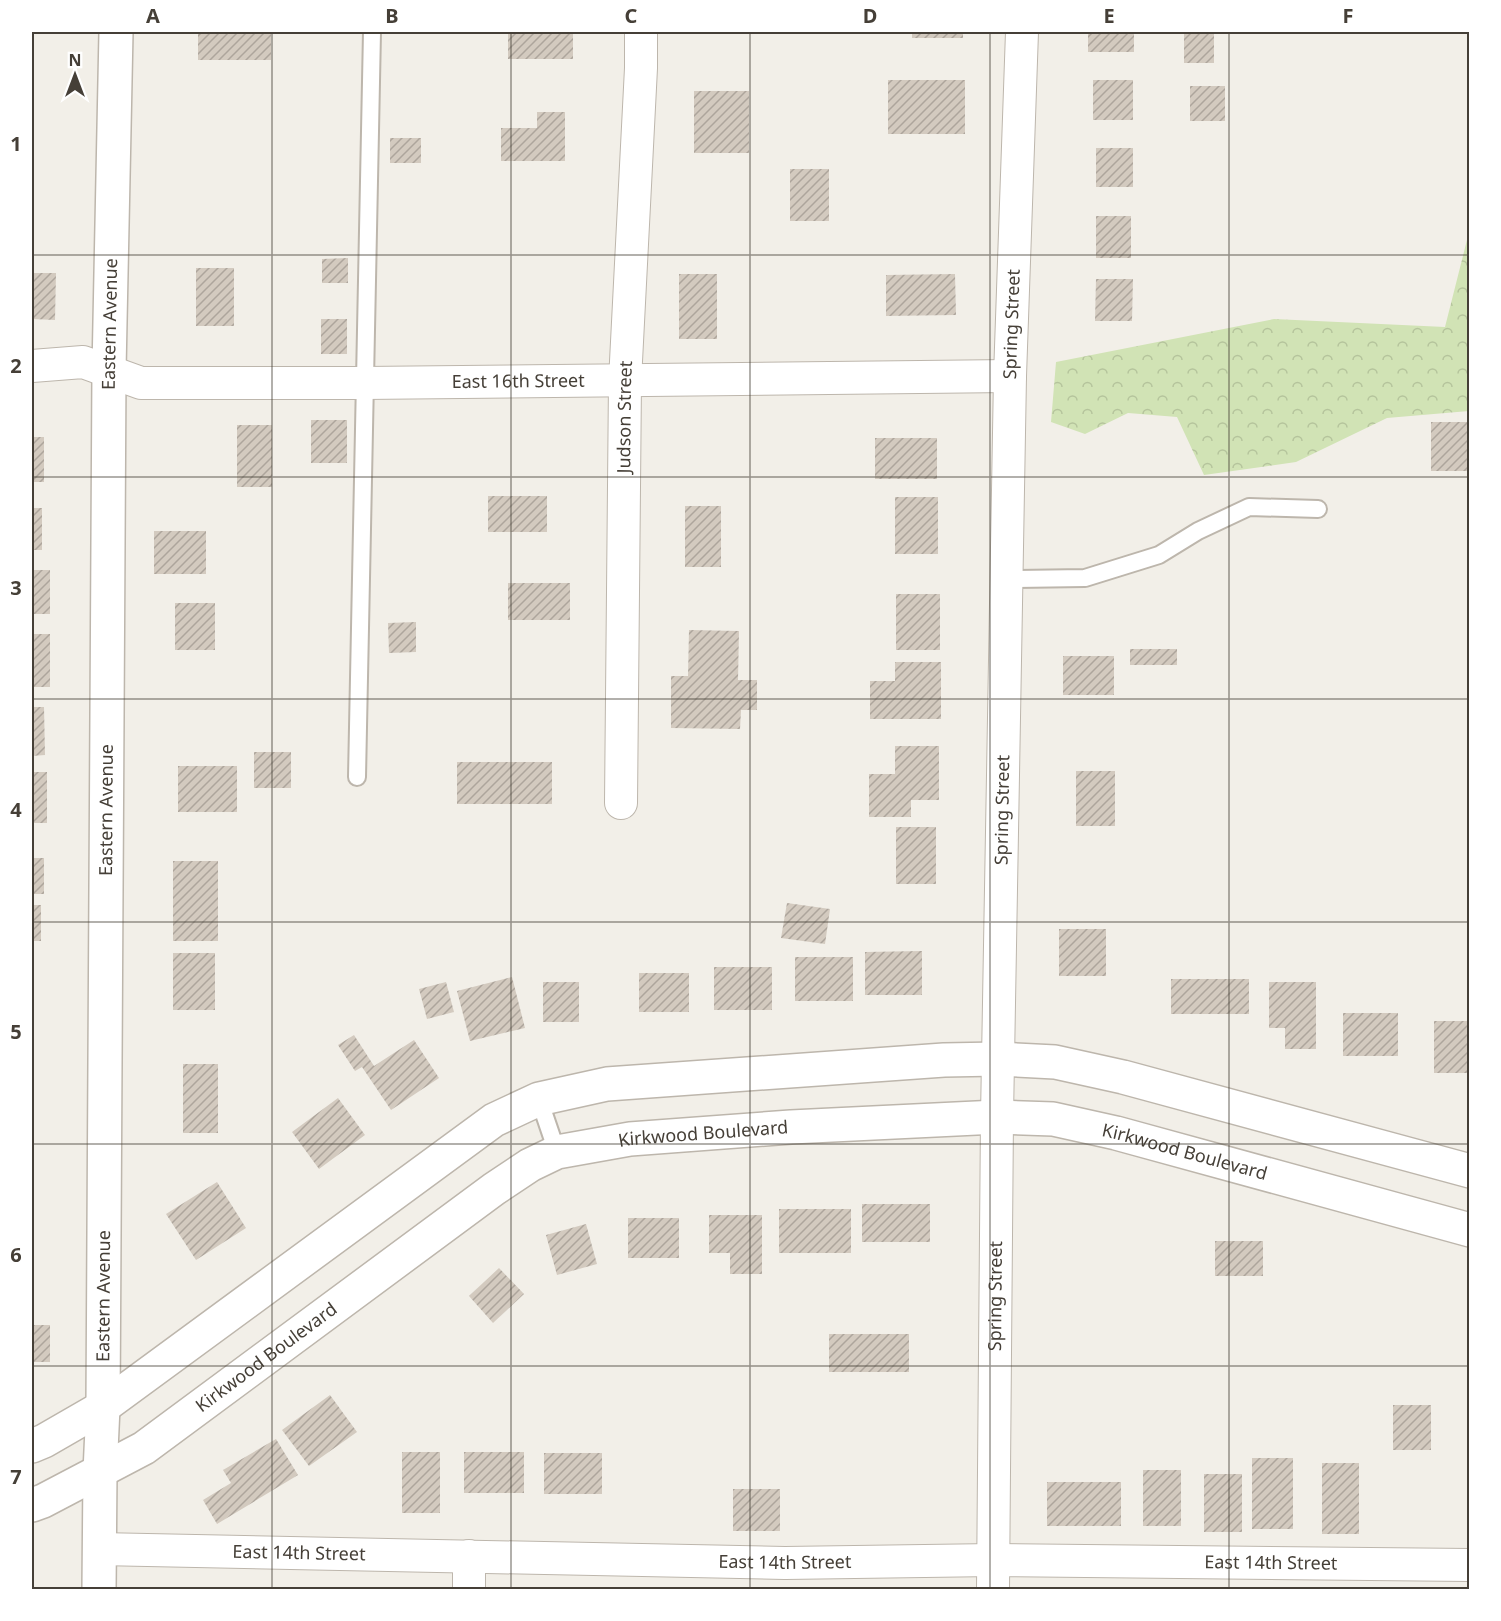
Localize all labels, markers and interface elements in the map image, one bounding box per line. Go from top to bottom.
text: A [146,2,160,29]
text: B [385,2,399,29]
text: C [625,2,638,29]
text: D [863,2,877,29]
text: E [1103,2,1115,29]
text: F [1343,2,1353,29]
north arrow [45,45,105,105]
text: N [68,49,82,71]
text: 1 [10,130,22,157]
street label: Eastern Avenue [96,258,122,390]
street label: Spring Street [997,268,1025,380]
text: 2 [10,352,22,379]
street label: Judson Street [611,360,637,475]
street label: East 16th Street [451,368,585,393]
text: 3 [10,574,22,601]
street label: Eastern Avenue [93,744,118,876]
street label: Spring Street [988,754,1014,865]
text: 4 [10,796,22,823]
text: 5 [10,1018,22,1045]
street label: Kirkwood Boulevard [616,1114,789,1152]
street label: Kirkwood Boulevard [1100,1117,1270,1185]
street label: Eastern Avenue [90,1230,115,1362]
street label: Spring Street [982,1240,1007,1351]
text: 6 [10,1241,22,1268]
street label: Kirkwood Boulevard [190,1296,341,1417]
text: 7 [10,1463,22,1490]
street label: East 14th Street [232,1539,366,1565]
street label: East 14th Street [718,1549,852,1574]
street label: East 14th Street [1204,1549,1338,1575]

